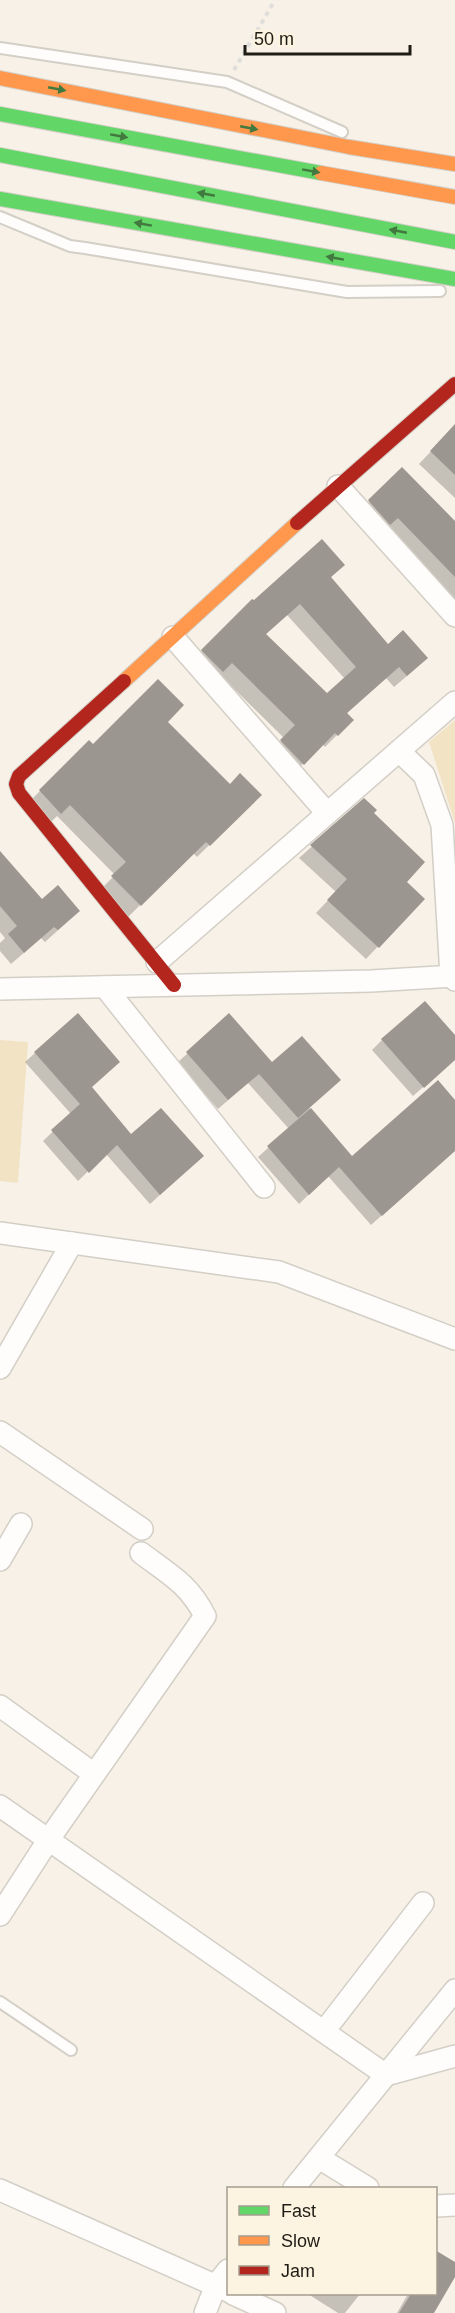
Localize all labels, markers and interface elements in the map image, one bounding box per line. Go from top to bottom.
scale bar [245,18,410,56]
text: 50 m [254,29,294,49]
one-way arrow [48,85,67,95]
one-way arrow [239,123,258,133]
one-way arrow [110,132,129,141]
one-way arrow [302,167,321,176]
one-way arrow [196,189,215,198]
one-way arrow [134,220,153,229]
one-way arrow [388,226,407,235]
one-way arrow [326,253,345,262]
legend [227,2187,437,2295]
text: Fast [281,2201,316,2221]
text: Slow [281,2231,321,2251]
text: Jam [281,2261,315,2281]

